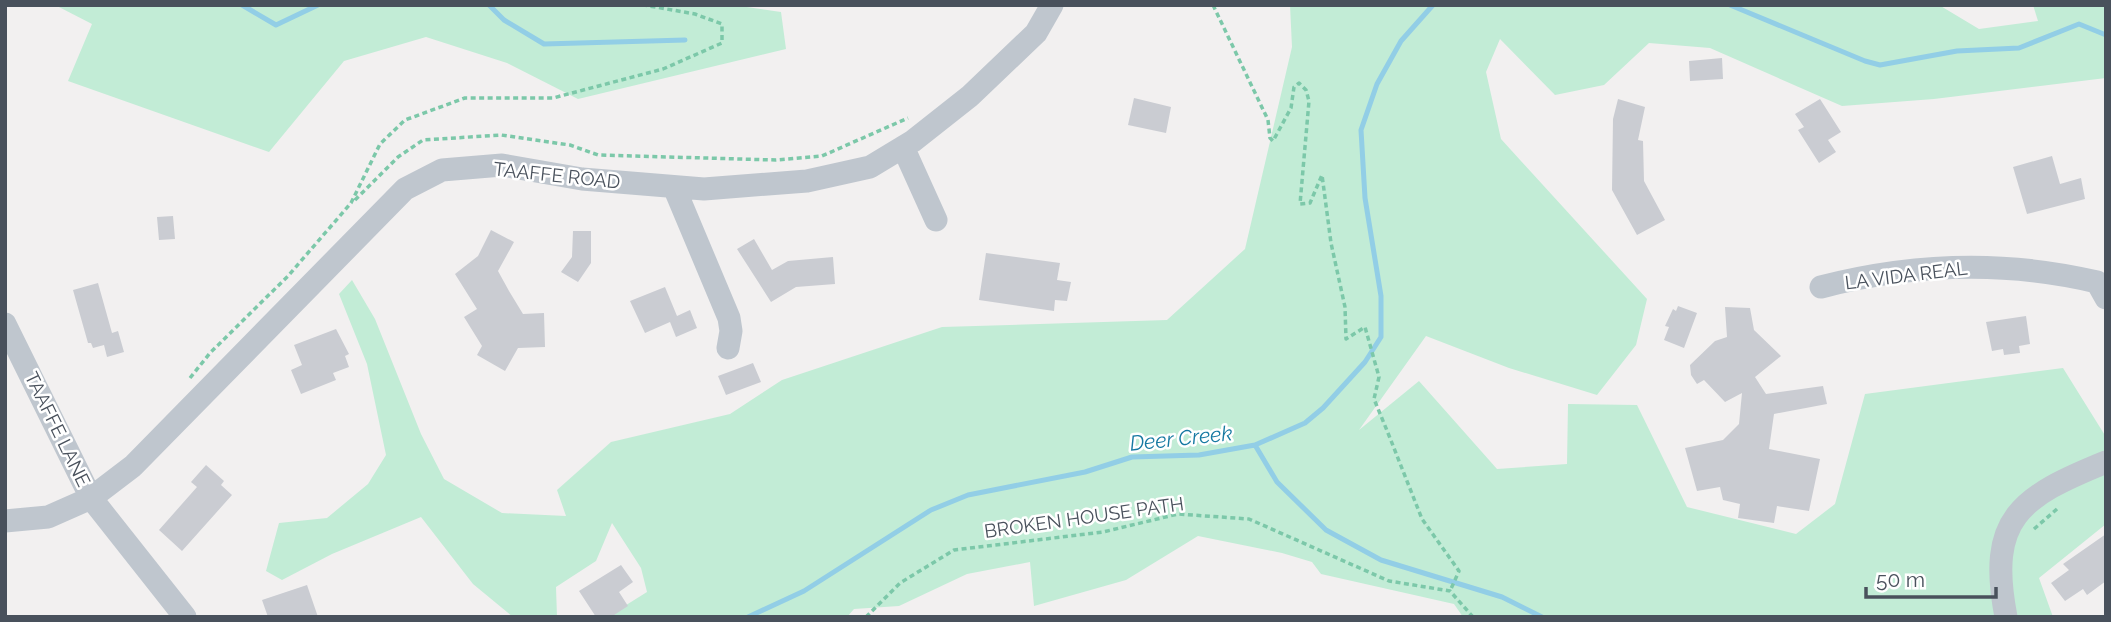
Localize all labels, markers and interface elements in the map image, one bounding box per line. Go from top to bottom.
street label: TAAFFE ROAD [492,157,622,193]
street label: LA VIDA REAL [1843,257,1969,293]
street label: TAAFFE LANE [21,368,95,490]
water label: Deer Creek [1128,420,1234,456]
street label: BROKEN HOUSE PATH [983,492,1185,542]
scale bar [1866,556,1996,600]
text: 50 m [1876,567,1925,592]

